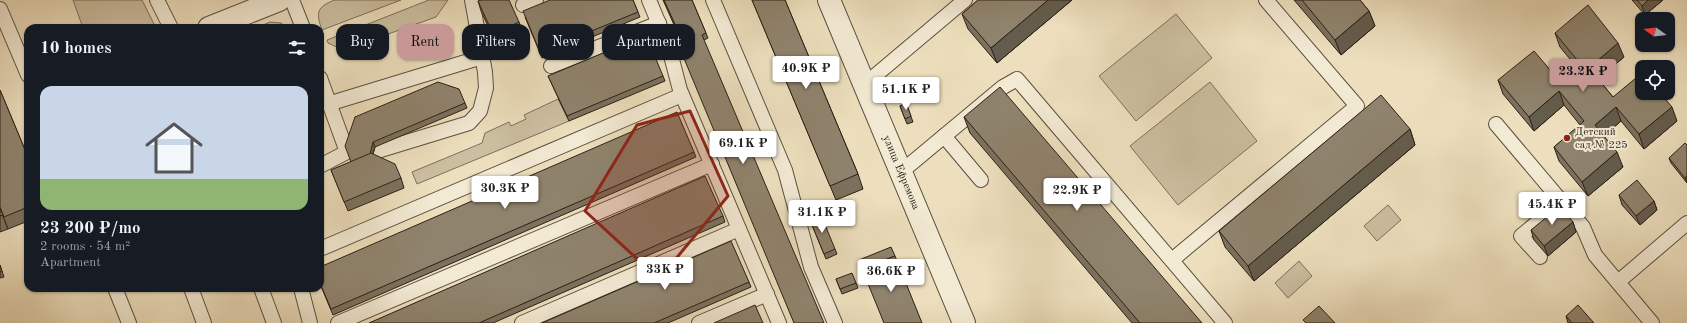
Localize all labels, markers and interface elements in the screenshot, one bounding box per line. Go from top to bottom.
north arrow [1635,12,1675,52]
map controls [1635,12,1675,100]
chip: Buy [336,24,389,60]
chip: Rent [397,24,454,60]
chip: Filters [462,24,530,60]
chip: New [538,24,594,60]
chip: Apartment [602,24,695,60]
icon: filters [286,37,308,59]
text: 10 homes [40,40,112,57]
pin: 40.9K ₽ [769,56,843,90]
pin: 23.2K ₽ [1546,59,1620,93]
button: locate [1635,60,1675,100]
text: 40.9K ₽ [781,62,831,75]
text: 23.2K ₽ [1558,65,1608,78]
pin: 51.1K ₽ [869,77,943,111]
text: 51.1K ₽ [881,83,931,96]
icon: home [138,112,210,184]
place label: Детский сад № 225 [1575,127,1628,151]
pin: 69.1K ₽ [706,131,780,165]
marker: Детский сад № 225 [1562,133,1572,143]
street label: улица Ефремова [881,134,922,212]
text: 69.1K ₽ [718,137,768,150]
pin: 30.3K ₽ [468,176,542,210]
pin: 22.9K ₽ [1040,178,1114,212]
text: 30.3K ₽ [480,182,530,195]
text: 22.9K ₽ [1052,184,1102,197]
pin: 45.4K ₽ [1515,192,1589,226]
text: 45.4K ₽ [1527,198,1577,211]
pin: 31.1K ₽ [785,200,859,234]
text: 31.1K ₽ [797,206,847,219]
text: 23 200 ₽/mo [40,220,141,237]
text: 2 rooms · 54 m² [40,240,130,253]
text: Apartment [40,256,101,269]
pin: 33K ₽ [637,257,693,291]
pin: 36.6K ₽ [854,259,928,293]
text: 33K ₽ [646,263,684,276]
text: 36.6K ₽ [866,265,916,278]

